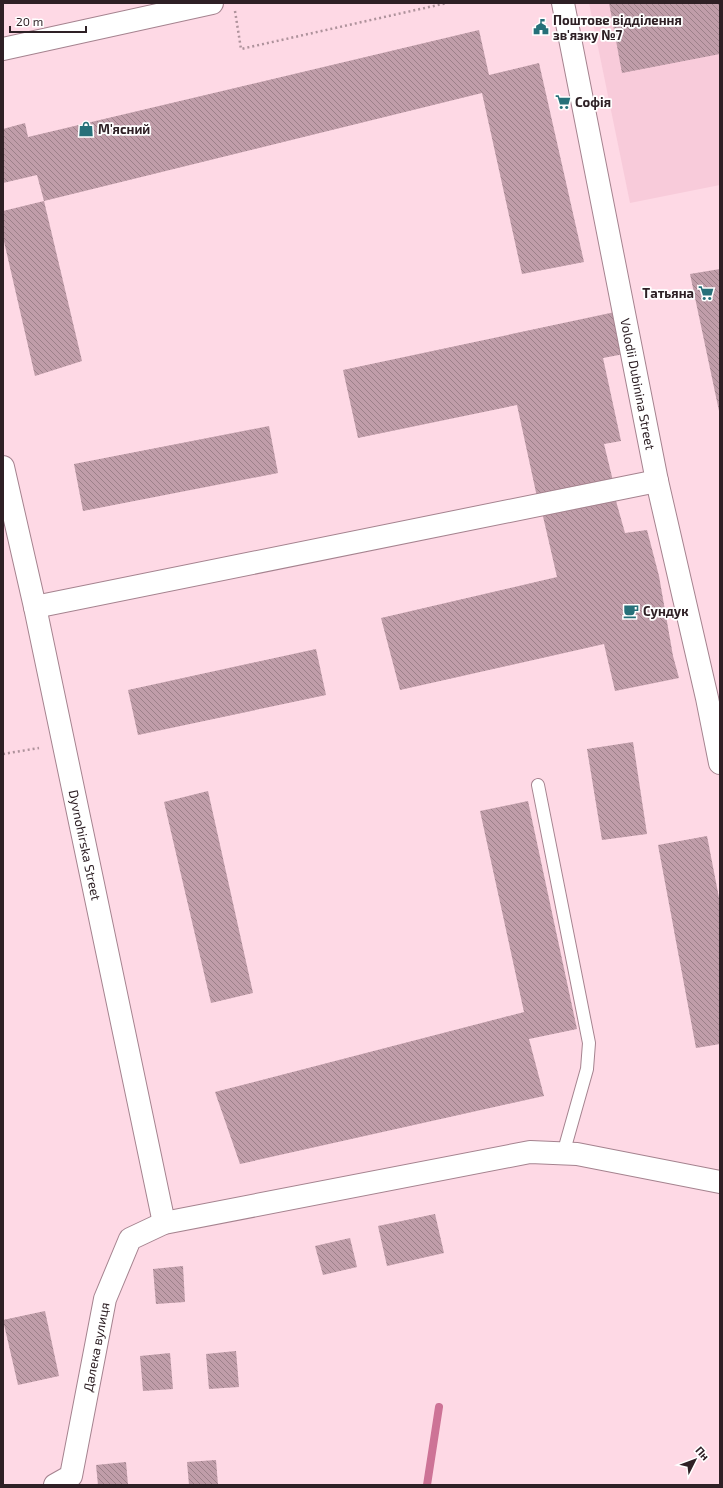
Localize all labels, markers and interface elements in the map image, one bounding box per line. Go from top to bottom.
scale bar [10,8,86,34]
place label: Поштове відділення зв'язку №7 [553,12,682,43]
text: 20 m [16,14,43,28]
public building icon: Поштове відділення зв'язку №7 [532,18,550,36]
supermarket icon: Софія [554,93,572,111]
place label: Софія [575,94,611,110]
shop icon: М'ясний [77,120,95,138]
place label: М'ясний [98,121,150,137]
supermarket icon: Татьяна [697,284,715,302]
place label: Татьяна [642,285,694,301]
street label: Volodii Dubinina Street [617,317,659,451]
cafe icon: Сундук [622,602,640,620]
place label: Сундук [643,603,689,619]
street label: Dyvnohirska Street [65,788,105,902]
street label: Далека вулиця [79,1301,113,1393]
north arrow [675,1440,715,1480]
text: Пн [693,1443,712,1463]

